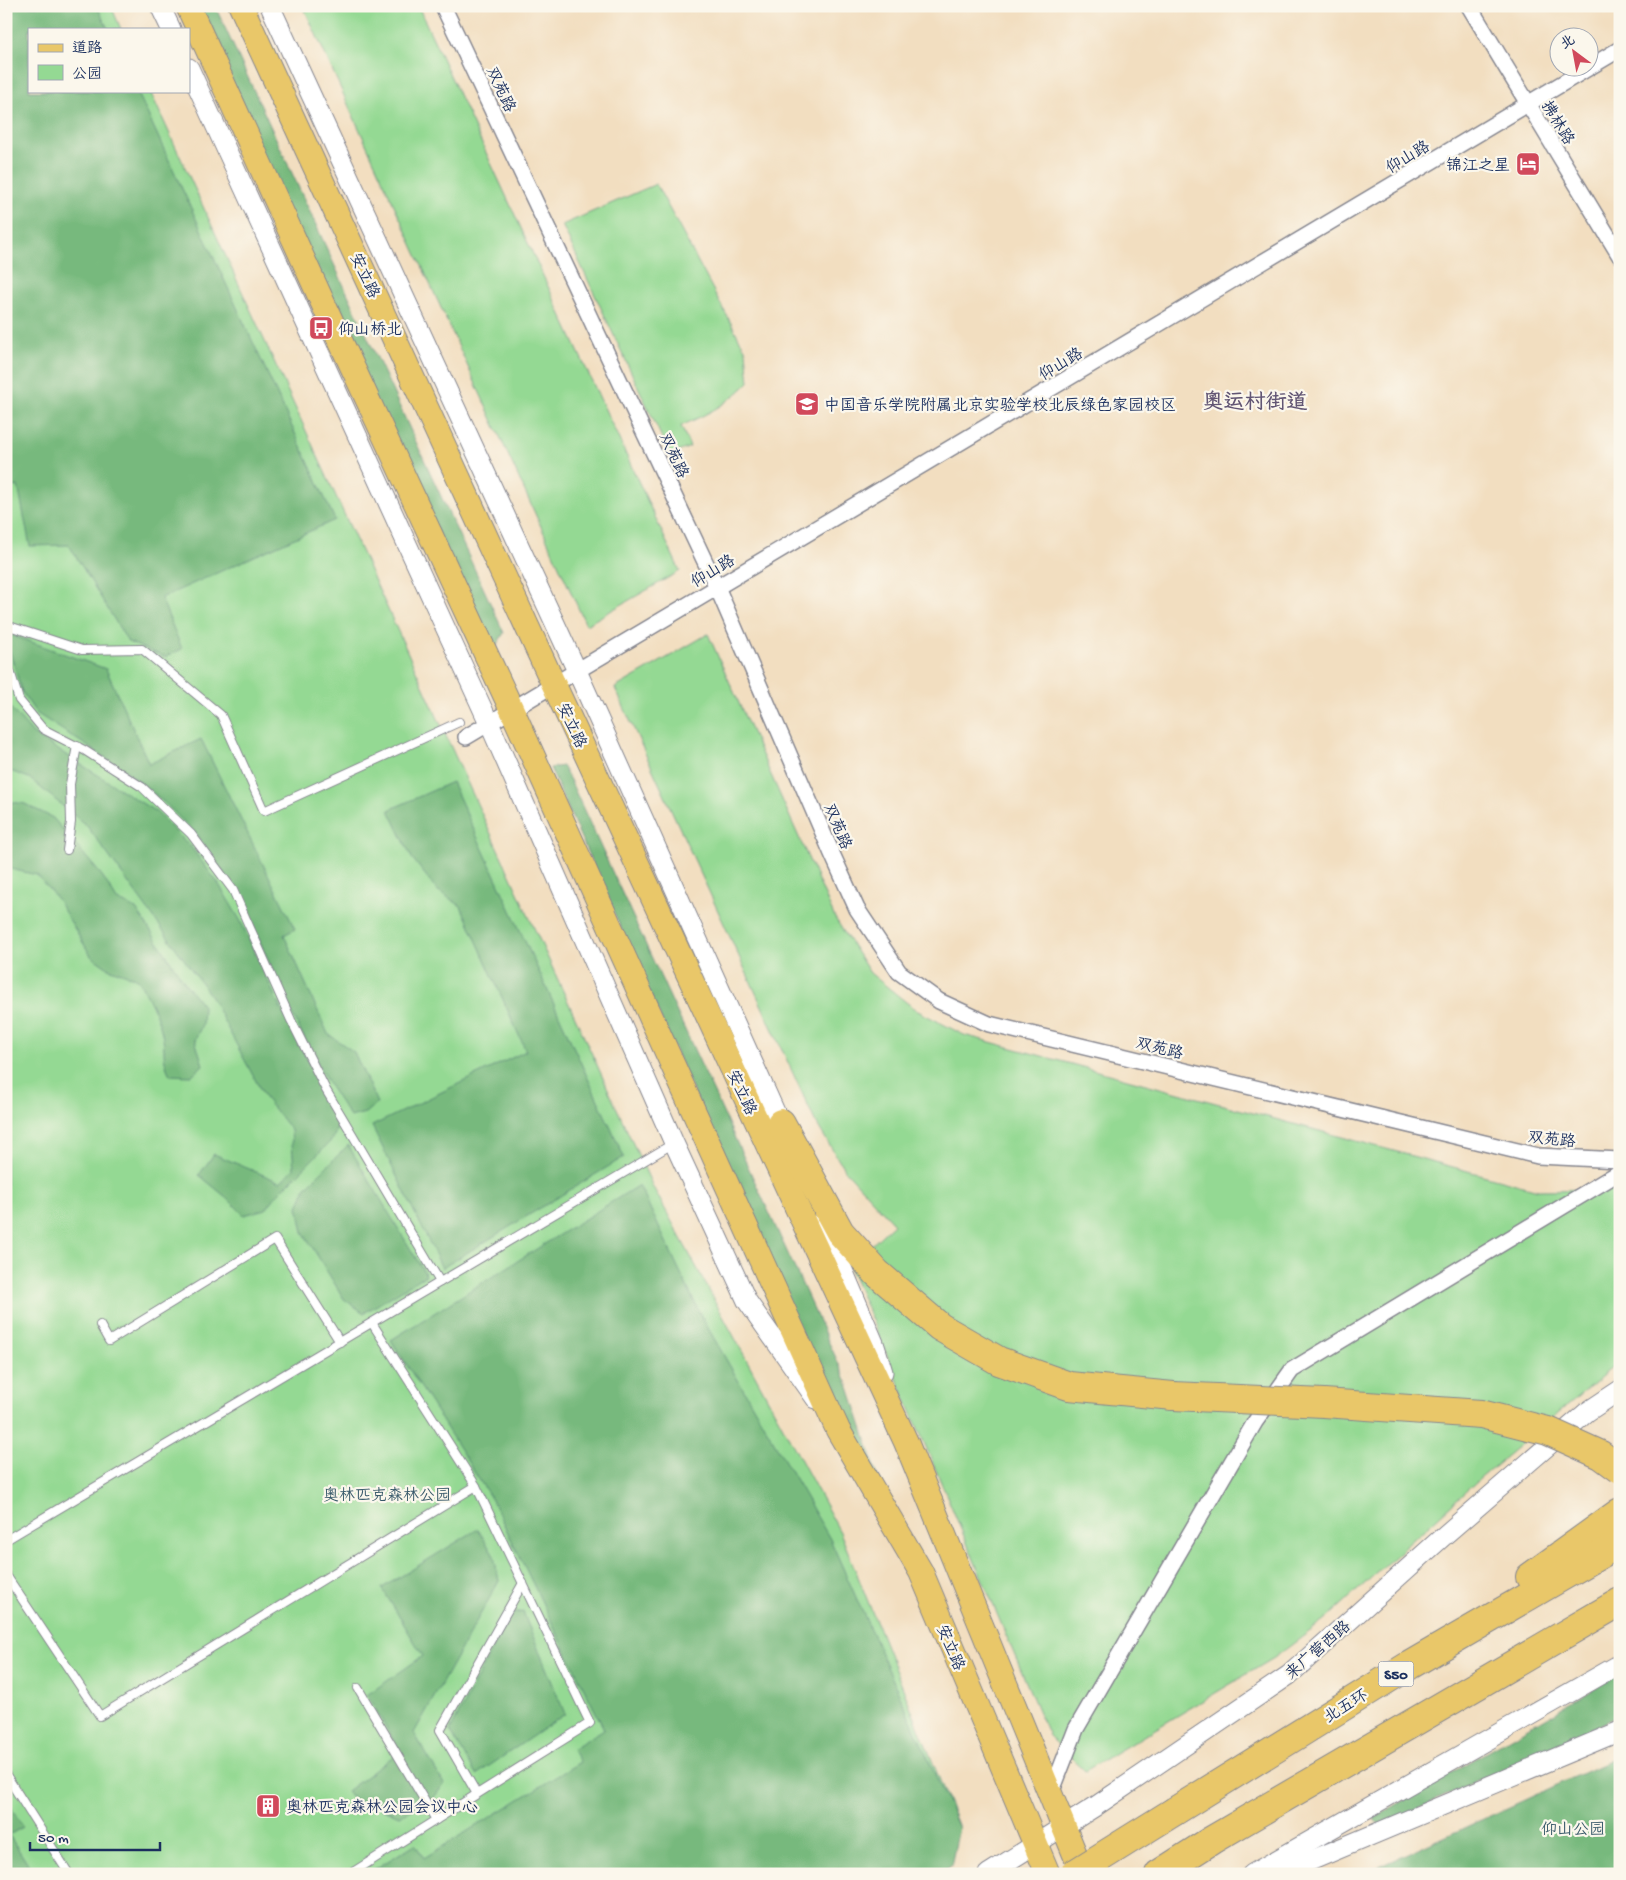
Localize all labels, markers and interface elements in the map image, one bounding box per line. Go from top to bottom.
legend [28,28,190,92]
north arrow [1548,28,1598,78]
text: 北 [1558,32,1579,54]
text: 道路 [72,40,102,58]
street label: 双苑路 [480,64,519,116]
text: 公园 [72,66,102,84]
street label: 拂林路 [1535,97,1578,149]
street label: 仰山路 [1382,137,1434,180]
hotel icon: 锦江之星 [1515,151,1541,177]
place label: 锦江之星 [1446,156,1510,177]
street label: 安立路 [344,250,383,302]
bus stop icon: 仰山桥北 [308,315,334,341]
place label: 仰山桥北 [338,321,402,341]
street label: 仰山路 [1035,344,1087,387]
district label: 奥运村街道 [1203,390,1308,417]
school or university icon: 中国音乐学院附属北京实验学校北辰绿色家园校区 [794,391,820,417]
place label: 中国音乐学院附属北京实验学校北辰绿色家园校区 [824,396,1176,417]
street label: 双苑路 [653,430,692,482]
street label: 仰山路 [687,551,739,594]
street label: 安立路 [551,700,590,752]
street label: 双苑路 [818,801,856,853]
street label: 双苑路 [1134,1033,1185,1065]
street label: 安立路 [721,1067,760,1119]
street label: 双苑路 [1527,1128,1577,1153]
park label: 奥林匹克森林公园 [323,1486,451,1507]
street label: 来广营西路 [1282,1617,1356,1685]
street label: 安立路 [931,1622,969,1674]
road number: S50 [1378,1662,1414,1686]
street label: 北五环 [1321,1686,1372,1729]
building icon: 奥林匹克森林公园会议中心 [255,1793,281,1819]
place label: 奥林匹克森林公园会议中心 [286,1798,478,1819]
scale bar [30,1820,160,1852]
park label: 仰山公园 [1541,1821,1605,1841]
text: 50 m [38,1830,69,1848]

